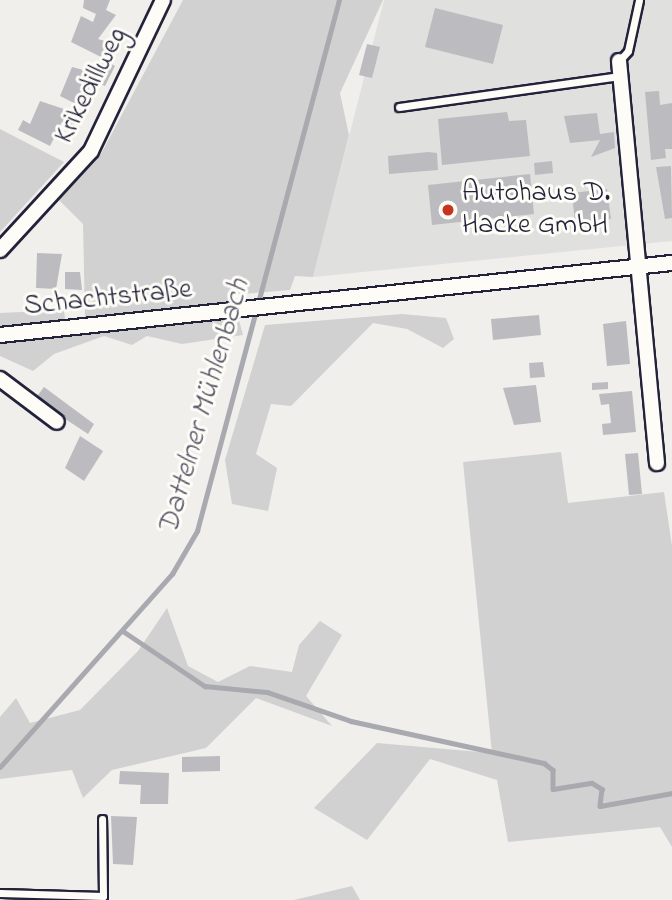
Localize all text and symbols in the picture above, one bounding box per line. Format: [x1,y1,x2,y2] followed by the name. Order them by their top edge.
[48,22,136,150] street label: Krikedillweg
[462,177,610,243] place label: Autohaus D. Hacke GmbH
[440,202,456,218] marker: Autohaus D. Hacke GmbH
[22,273,194,325] street label: Schachtstraße
[151,275,259,539] water label: Dattelner Mühlenbach

